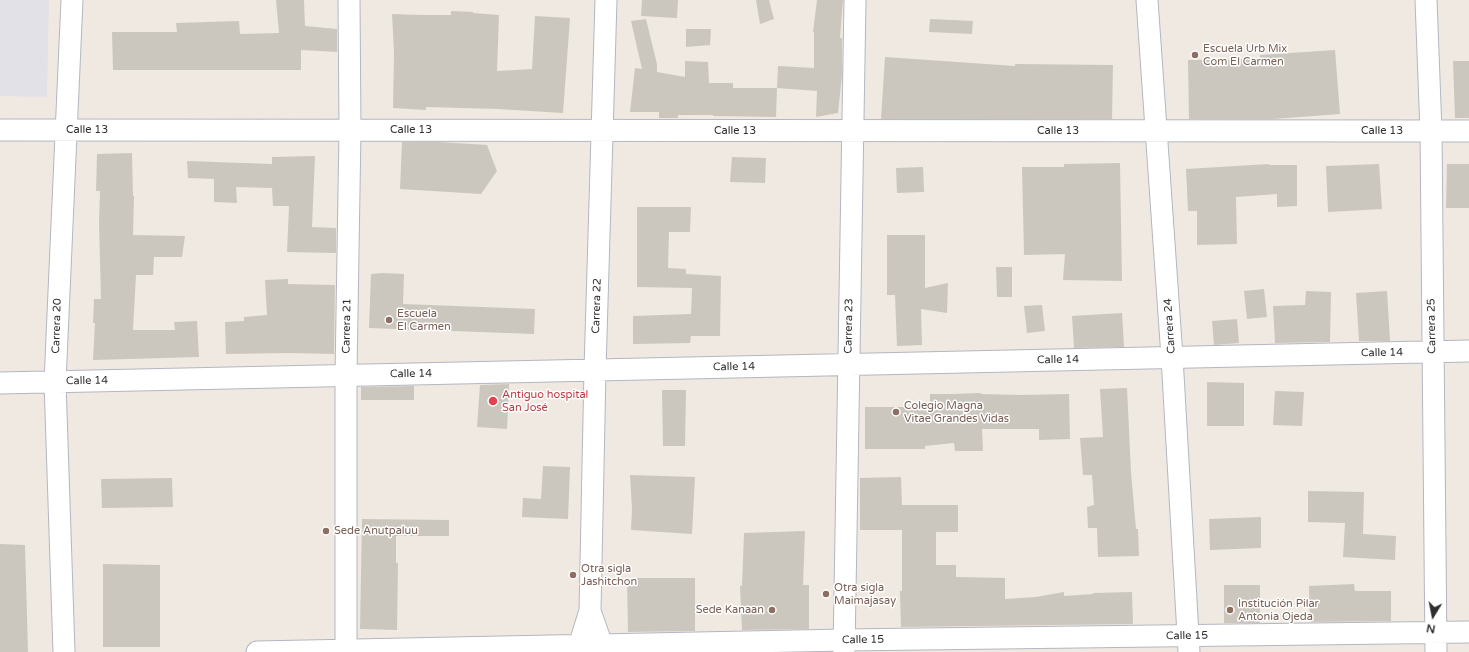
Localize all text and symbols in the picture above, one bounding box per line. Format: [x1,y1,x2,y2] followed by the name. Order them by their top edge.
[1203,42,1287,68] place label: Escuela Urb Mix Com El Carmen
[1190,50,1200,60] marker: Escuela Urb Mix Com El Carmen
[66,123,108,137] street label: Calle 13
[390,123,432,137] street label: Calle 13
[714,124,756,138] street label: Calle 13
[1037,124,1079,138] street label: Calle 13
[1361,124,1403,138] street label: Calle 13
[589,278,605,334] street label: Carrera 22
[49,298,65,354] street label: Carrera 20
[340,298,354,354] street label: Carrera 21
[842,298,856,354] street label: Carrera 23
[1161,298,1179,354] street label: Carrera 24
[1425,298,1439,354] street label: Carrera 25
[397,307,451,333] place label: Escuela El Carmen
[384,315,394,325] marker: Escuela El Carmen
[1361,346,1403,360] street label: Calle 14
[1037,353,1079,367] street label: Calle 14
[713,360,755,374] street label: Calle 14
[390,367,432,381] street label: Calle 14
[66,374,108,388] street label: Calle 14
[502,388,588,414] place label: Antiguo hospital San José
[487,395,499,407] marker: Antiguo hospital San José
[904,399,1009,425] place label: Colegio Magna Vitae Grandes Vidas
[891,407,901,417] marker: Colegio Magna Vitae Grandes Vidas
[334,524,418,538] place label: Sede Anutpaluu
[321,526,331,536] marker: Sede Anutpaluu
[581,562,637,588] place label: Otra sigla Jashitchon
[568,570,578,580] marker: Otra sigla Jashitchon
[834,581,896,607] place label: Otra sigla Maimajasay
[821,589,831,599] marker: Otra sigla Maimajasay
[1413,596,1453,636] north arrow
[1238,597,1319,623] place label: Institución Pilar Antonia Ojeda
[696,603,764,617] place label: Sede Kanaan
[767,605,777,615] marker: Sede Kanaan
[1225,605,1235,615] marker: Institución Pilar Antonia Ojeda
[1425,621,1436,635] text: N
[1166,629,1208,643] street label: Calle 15
[842,633,884,647] street label: Calle 15

